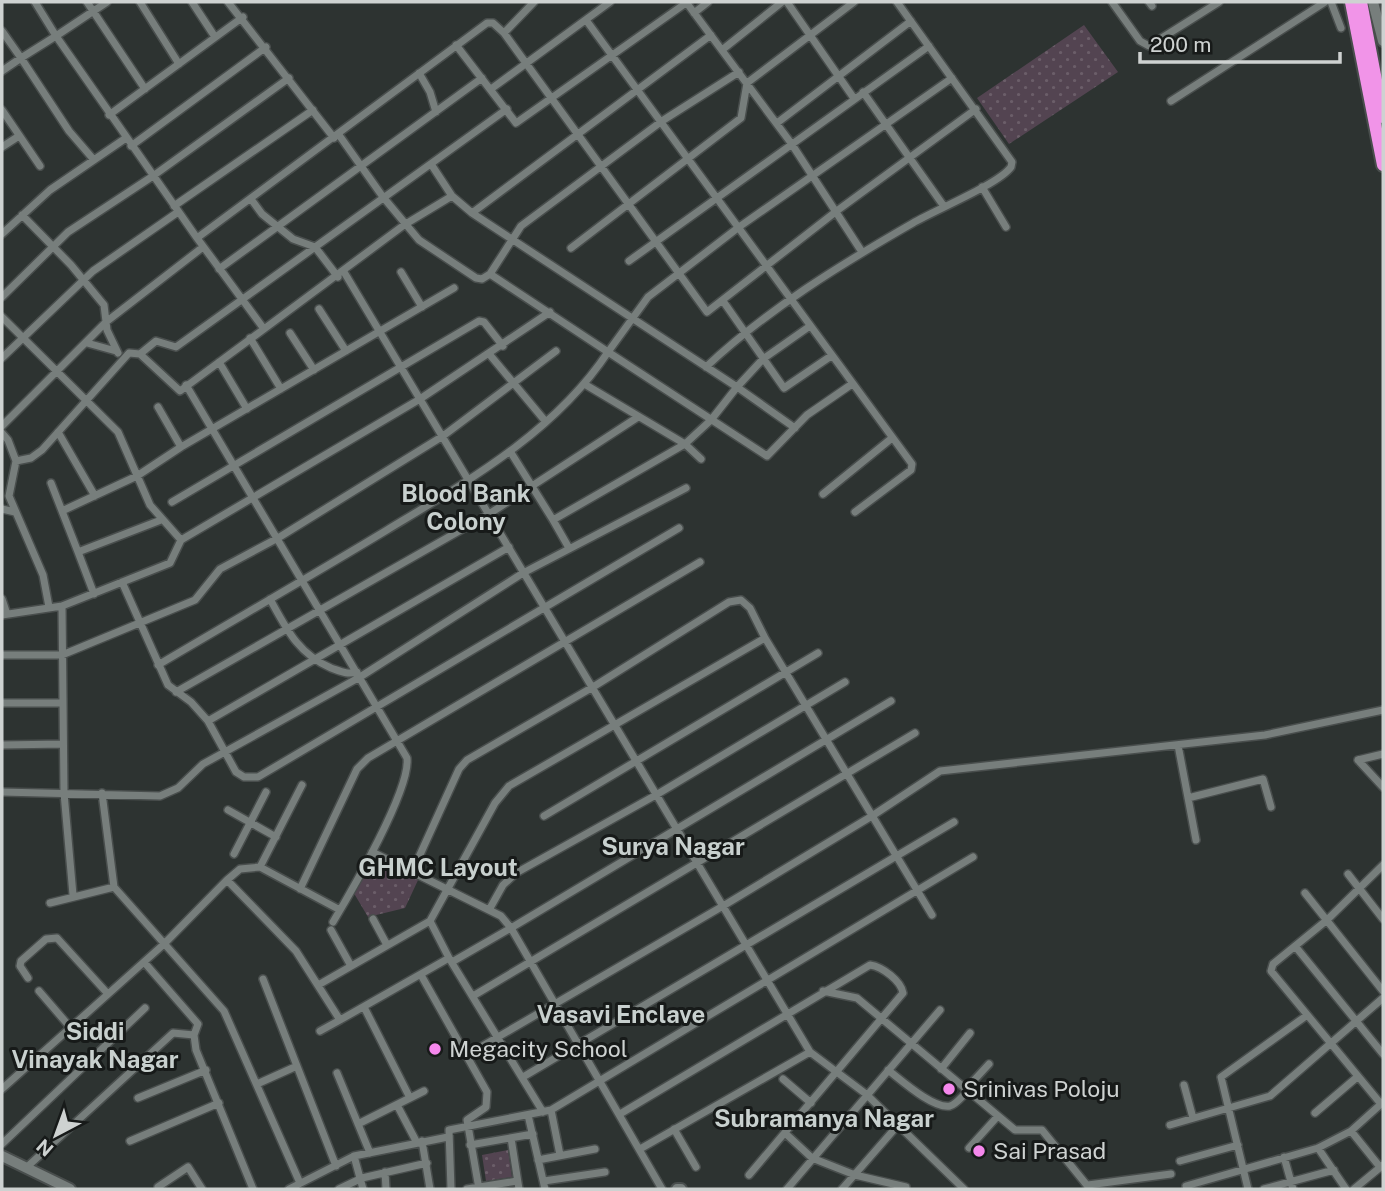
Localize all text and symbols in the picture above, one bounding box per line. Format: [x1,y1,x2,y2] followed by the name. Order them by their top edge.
[1140,21,1340,65] scale bar
[1150,32,1211,57] text: 200 m
[401,479,531,535] district label: Blood Bank Colony
[601,832,745,860] district label: Surya Nagar
[358,853,518,881] district label: GHMC Layout
[537,1000,705,1028] district label: Vasavi Enclave
[11,1017,179,1073] district label: Siddi Vinayak Nagar
[449,1035,628,1062] place label: Megacity School
[427,1041,443,1057] marker: Megacity School
[963,1075,1120,1102] place label: Srinivas Poloju
[941,1081,957,1097] marker: Srinivas Poloju
[21,1100,91,1170] north arrow
[714,1104,934,1132] district label: Subramanya Nagar
[32,1135,58,1161] text: N
[993,1137,1106,1164] place label: Sai Prasad
[971,1143,987,1159] marker: Sai Prasad

